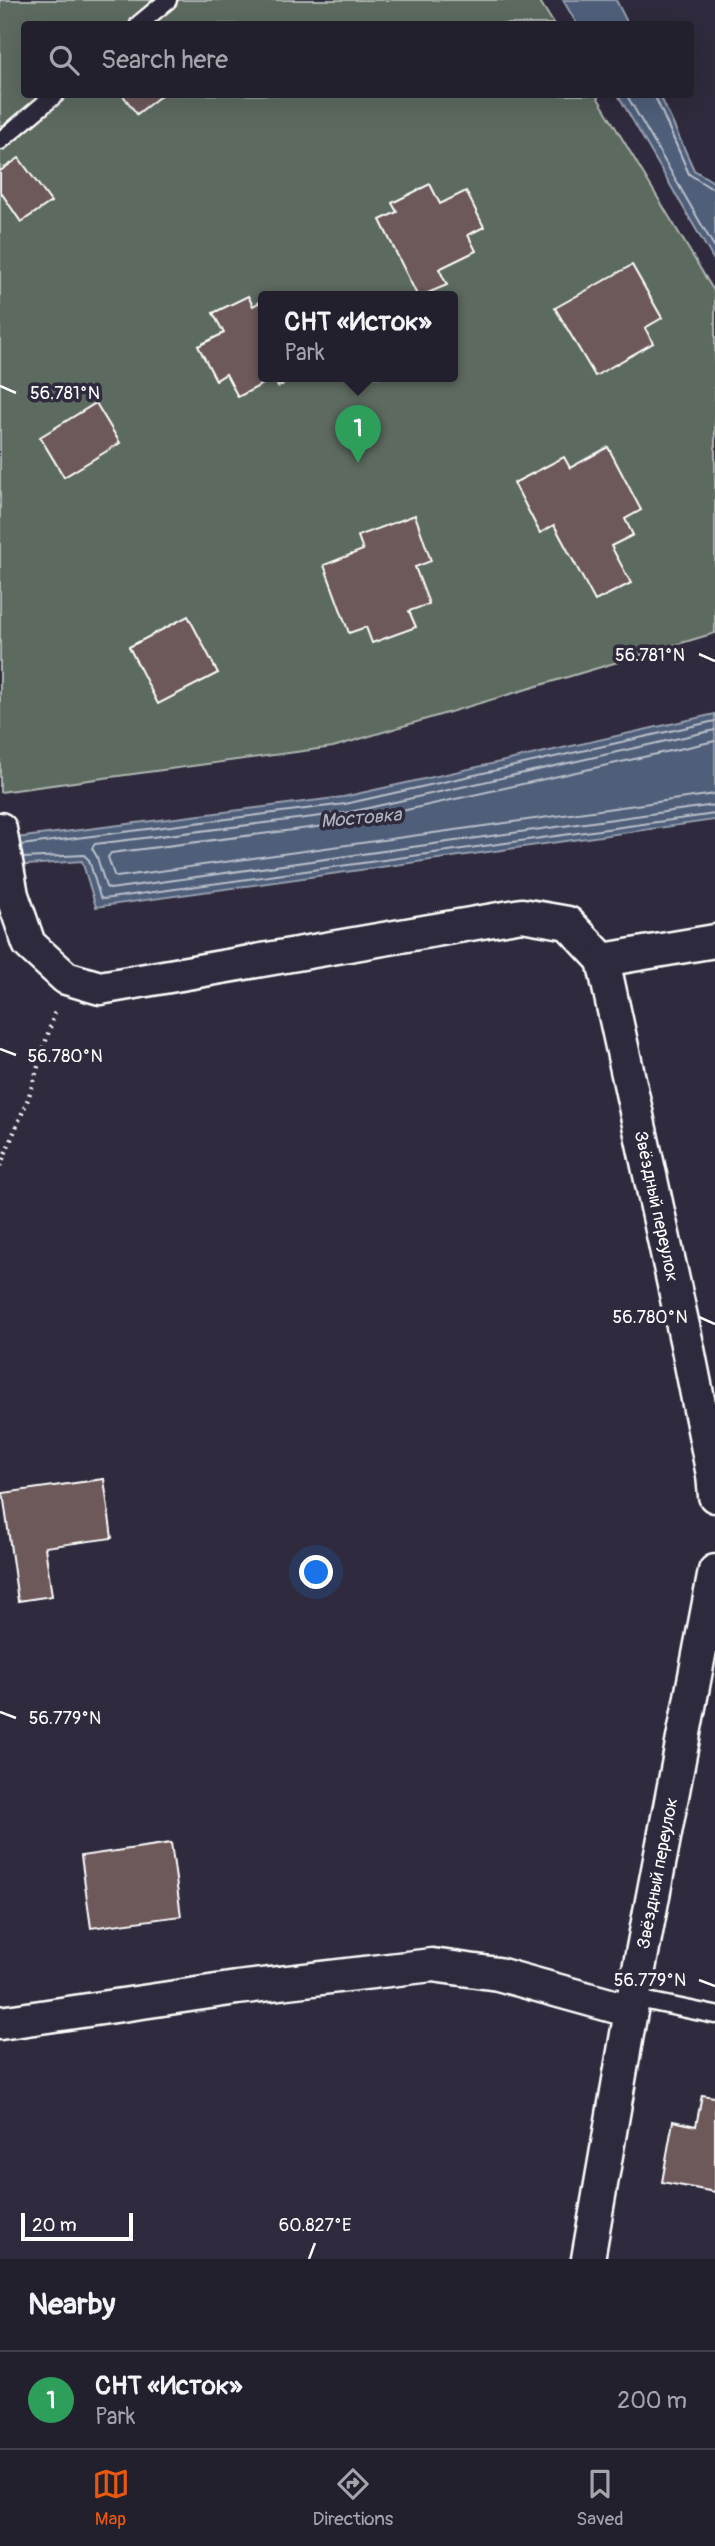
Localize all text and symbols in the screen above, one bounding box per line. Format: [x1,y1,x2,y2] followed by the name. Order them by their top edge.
[21,21,694,98] search box
[45,41,83,79] icon: search
[101,44,228,76] text: Search here
[258,291,458,382] popup
[284,306,432,338] text: СНТ «Исток»
[284,338,325,367] text: Park
[30,382,100,405] text: 56.781°N
[335,405,381,463] pin: 1
[615,644,685,667] text: 56.781°N
[320,802,403,833] water label: Мостовка
[27,1045,103,1068] text: 56.780°N
[629,1129,684,1284] street label: Звёздный переулок
[612,1306,688,1329] text: 56.780°N
[299,1555,333,1589] your location
[29,1707,101,1730] text: 56.779°N
[632,1796,683,1951] street label: Звёздный переулок
[614,1969,686,1992] text: 56.779°N
[21,2210,133,2242] scale bar
[32,2213,77,2237] text: 20 m
[279,2214,351,2237] text: 60.827°E
[28,2286,115,2323] text: Nearby
[95,2370,242,2402] text: СНТ «Исток»
[47,2386,56,2415] text: 1
[617,2386,687,2415] text: 200 m
[95,2402,135,2431] text: Park
[92,2465,130,2531] tab: Map
[313,2465,393,2531] tab: Directions
[576,2465,623,2531] tab: Saved

